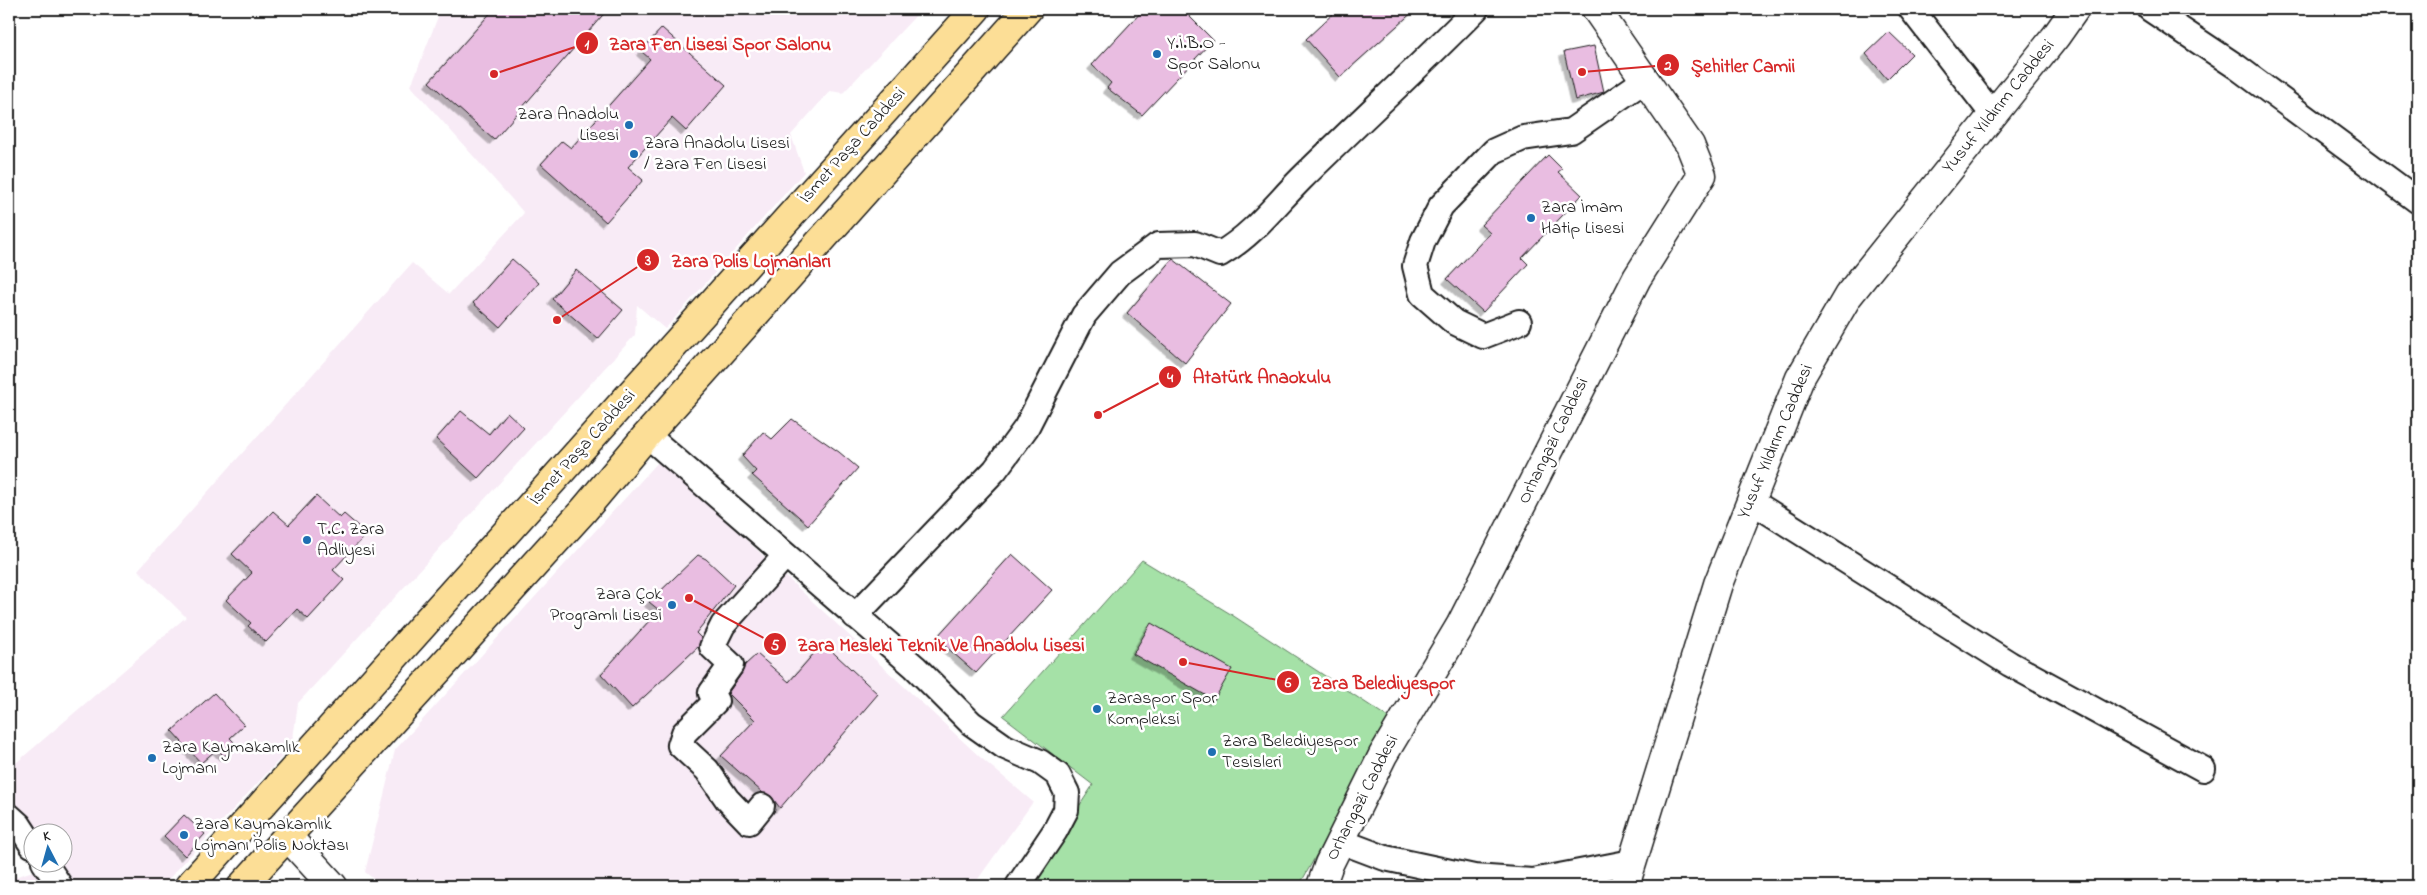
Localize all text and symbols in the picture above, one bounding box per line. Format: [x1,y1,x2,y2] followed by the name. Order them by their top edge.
[574,26,842,60] callout: Zara Fen Lisesi Spor Salonu
[1167,31,1261,78] place label: Y.İ.B.O - Spor Salonu
[609,32,831,59] text: Zara Fen Lisesi Spor Salonu
[585,34,590,56] text: 1
[1937,34,2061,180] street label: Yusuf Yıldırım Caddesi
[1151,48,1163,60] marker: Y.İ.B.O - Spor Salonu
[1656,48,1805,82] callout: Şehitler Camii
[1691,54,1795,81] text: Şehitler Camii
[1663,55,1672,77] text: 2
[794,82,912,210] street label: İsmet Paşa Caddesi
[517,102,619,149] place label: Zara Anadolu Lisesi
[623,119,635,131] marker: Zara Anadolu Lisesi
[644,131,790,178] place label: Zara Anadolu Lisesi / Zara Fen Lisesi
[628,148,640,160] marker: Zara Anadolu Lisesi / Zara Fen Lisesi
[1541,195,1624,242] place label: Zara İmam Hatip Lisesi
[1525,212,1537,224] marker: Zara İmam Hatip Lisesi
[636,243,840,277] callout: Zara Polis Lojmanları
[671,249,831,276] text: Zara Polis Lojmanları
[644,250,651,272] text: 3
[1158,360,1341,394] callout: Atatürk Anaokulu
[1732,360,1820,524] street label: Yusuf Yıldırım Caddesi
[1193,365,1331,392] text: Atatürk Anaokulu
[1166,367,1174,389] text: 4
[1512,373,1597,509] street label: Orhangazi Caddesi
[524,384,642,512] street label: İsmet Paşa Caddesi
[317,517,384,564] place label: T.C. Zara Adliyesi
[301,534,313,546] marker: T.C. Zara Adliyesi
[550,582,662,630] place label: Zara Çok Programlı Lisesi
[666,599,678,611] marker: Zara Çok Programlı Lisesi
[762,627,1095,661] callout: Zara Mesleki Teknik Ve Anadolu Lisesi
[797,633,1085,660] text: Zara Mesleki Teknik Ve Anadolu Lisesi
[771,635,780,657] text: 5
[1276,665,1465,699] callout: Zara Belediyespor
[1311,671,1456,700] text: Zara Belediyespor
[1284,672,1292,694] text: 6
[1107,686,1217,733] place label: Zaraspor Spor Kompleksi
[1091,703,1103,715] marker: Zaraspor Spor Kompleksi
[1222,729,1359,776] place label: Zara Belediyespor Tesisleri
[1320,731,1407,866] street label: Orhangazi Caddesi
[162,735,300,782] place label: Zara Kaymakamlık Lojmanı
[1206,746,1218,758] marker: Zara Belediyespor Tesisleri
[146,752,158,764] marker: Zara Kaymakamlık Lojmanı
[194,812,349,859] place label: Zara Kaymakamlık Lojmanı Polis Noktası
[22,822,72,872] north arrow
[42,826,52,847] text: K
[178,829,190,841] marker: Zara Kaymakamlık Lojmanı Polis Noktası

